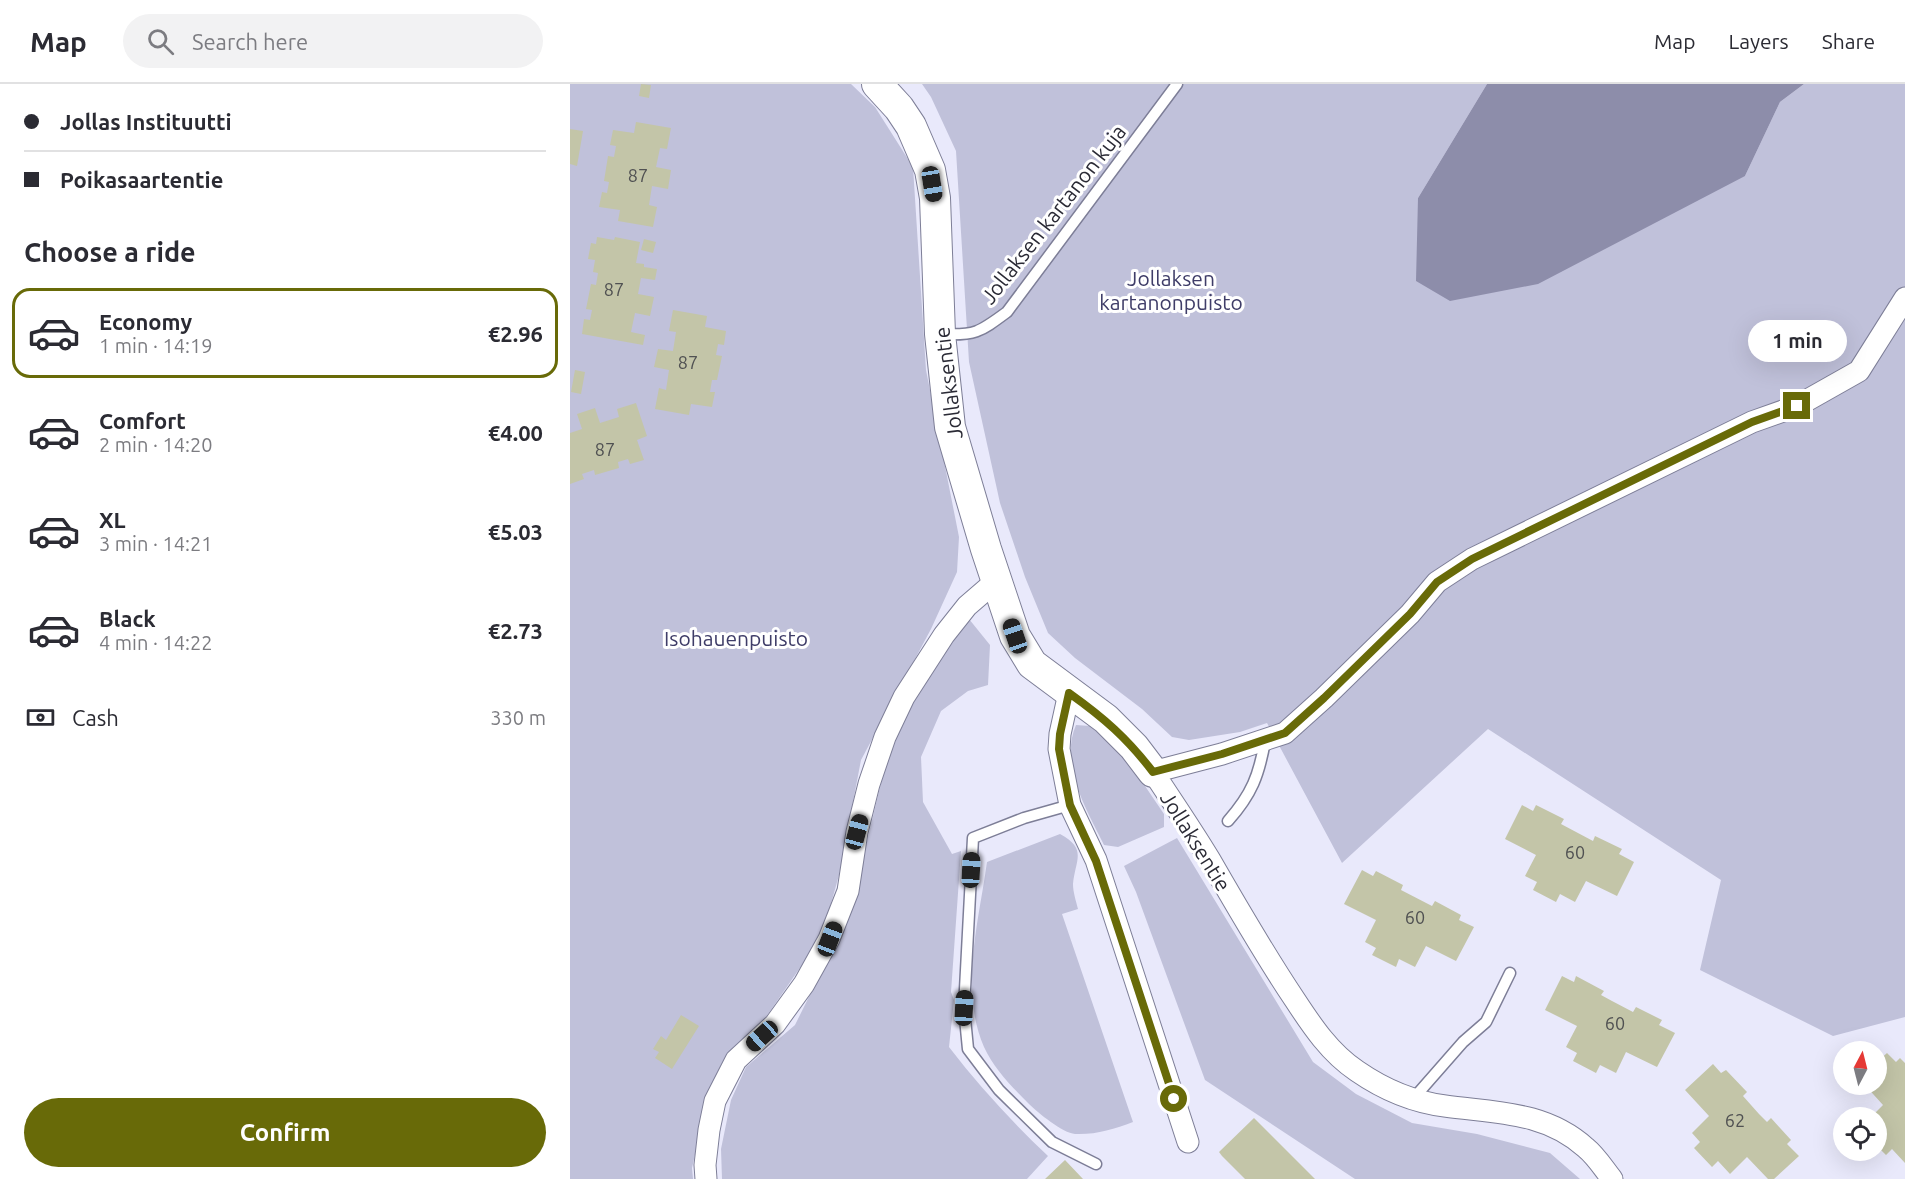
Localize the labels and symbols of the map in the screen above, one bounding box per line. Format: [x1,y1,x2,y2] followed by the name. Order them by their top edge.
[976,120,1130,308] street label: Jollaksen kartanon kuja
[628,165,648,185] house number: 87
[920,165,944,203] car
[1099,266,1243,314] park label: Jollaksen kartanonpuisto
[604,279,624,299] house number: 87
[1748,319,1846,361] callout: 1 min
[929,326,967,440] street label: Jollaksentie
[678,352,698,372] house number: 87
[1783,392,1810,419] route end
[595,439,615,459] house number: 87
[1001,616,1029,656] car
[664,626,808,650] park label: Isohauenpuisto
[1156,787,1236,895] street label: Jollaksentie
[844,812,870,852] car
[1565,842,1585,862] house number: 60
[961,852,981,888] car
[1405,907,1425,927] house number: 60
[815,919,845,959] car
[954,990,974,1026] car
[1605,1013,1625,1033] house number: 60
[743,1017,781,1055] car
[1833,1041,1887,1095] north arrow
[1160,1085,1187,1112] route start
[1725,1110,1745,1130] house number: 62

